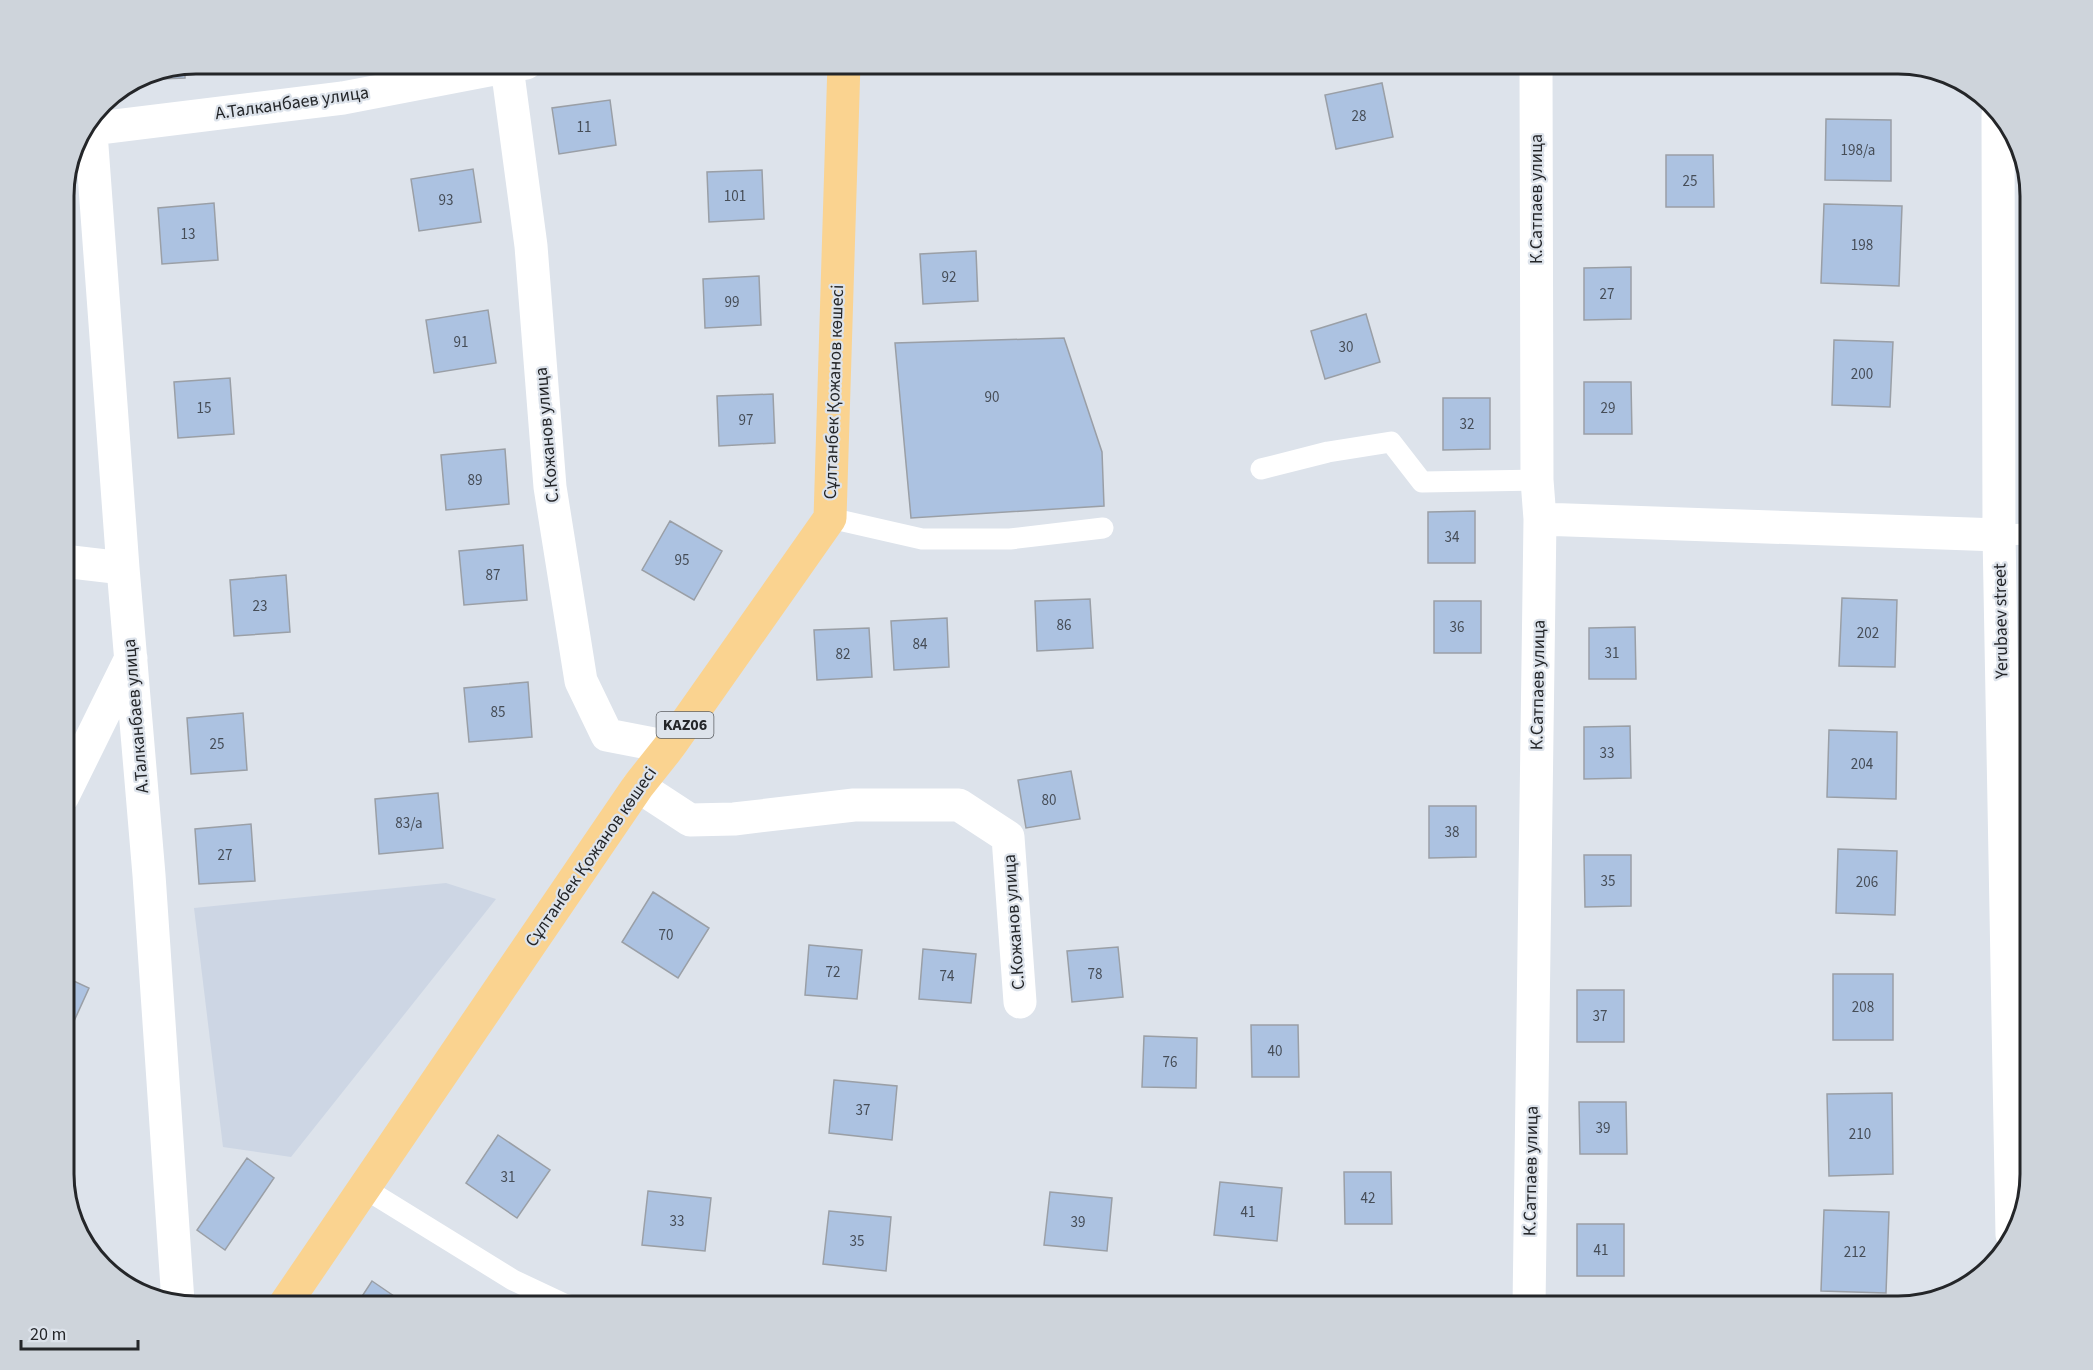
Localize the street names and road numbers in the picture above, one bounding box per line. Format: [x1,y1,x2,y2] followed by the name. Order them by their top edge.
[214,80,370,126] street label: А.Талканбаев улица
[1524,134,1549,264] street label: К.Сатпаев улица
[818,284,850,500] street label: Сұлтанбек Қожанов көшесі
[529,366,565,504] street label: С.Кожанов улица
[1987,563,2015,680] street label: Yerubaev street
[1524,620,1552,750] street label: К.Сатпаев улица
[117,638,155,794] street label: А.Талканбаев улица
[656,712,714,738] road number: KАZ06
[519,762,663,952] street label: Сұлтанбек Қожанов көшесі
[997,853,1031,991] street label: С.Кожанов улица
[1517,1106,1545,1236] street label: К.Сатпаев улица

